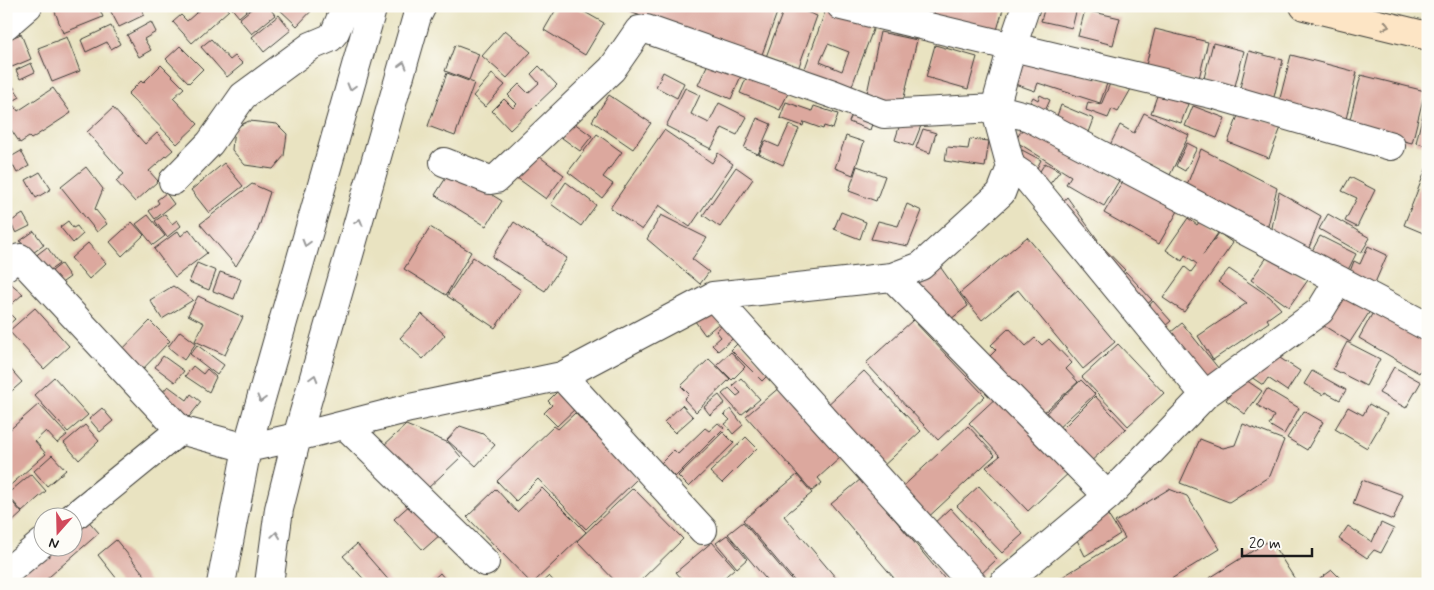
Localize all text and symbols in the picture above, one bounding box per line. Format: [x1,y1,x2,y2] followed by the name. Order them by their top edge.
[1381,20,1390,31] one-way arrow
[398,62,408,70] one-way arrow
[346,82,356,91] one-way arrow
[353,218,363,226] one-way arrow
[301,239,311,247] one-way arrow
[309,374,319,382] one-way arrow
[256,395,267,404] one-way arrow
[32,508,82,558] north arrow
[1242,525,1312,557] scale bar
[270,531,280,540] one-way arrow
[46,533,61,553] text: N
[1249,534,1281,554] text: 20 m

